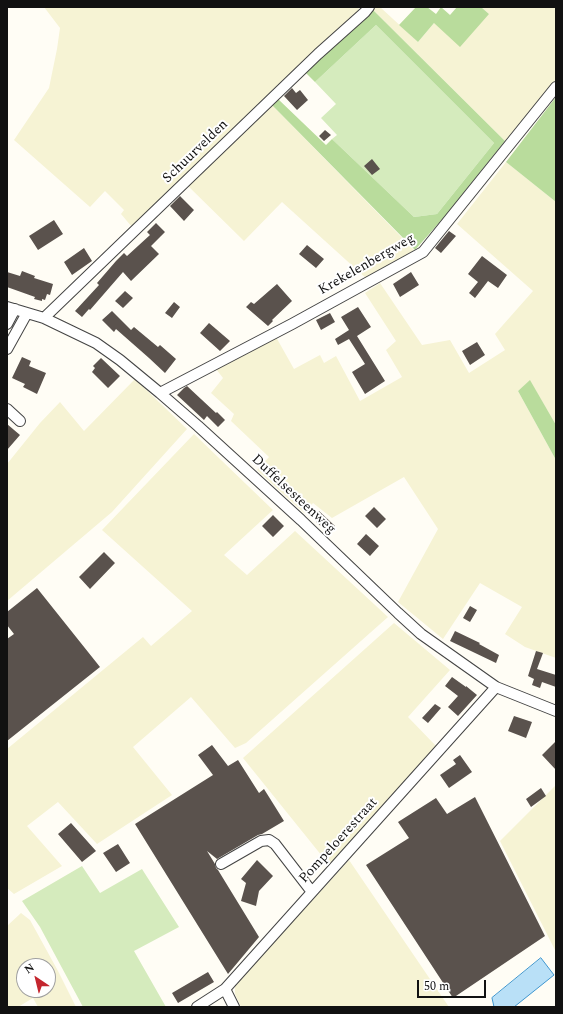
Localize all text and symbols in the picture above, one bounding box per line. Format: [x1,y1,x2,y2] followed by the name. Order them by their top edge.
[160,117,232,187] street label: Schuurvelden
[316,231,418,299] street label: Krekelenbergweg
[247,452,339,538] street label: Duffelsesteenweg
[296,795,382,887] street label: Pompeloerestraat
[16,958,56,998] north arrow
[21,959,38,978] text: N
[419,972,488,998] scale bar
[424,977,449,996] text: 50 m

